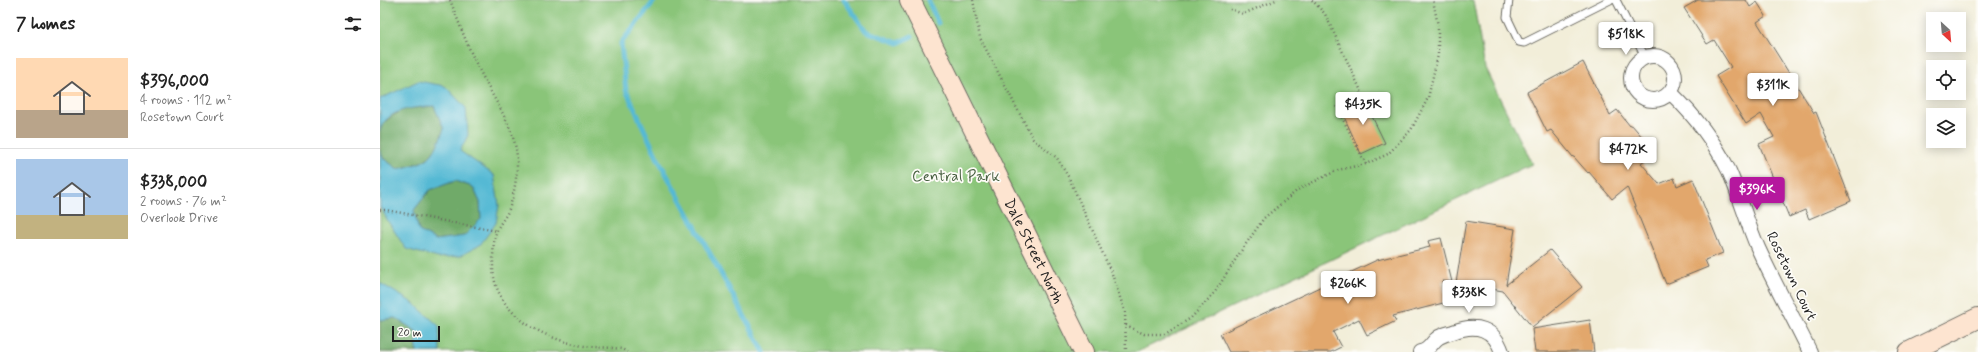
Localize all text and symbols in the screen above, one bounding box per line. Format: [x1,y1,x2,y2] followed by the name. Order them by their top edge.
[1926,12,1966,52] north arrow
[1926,12,1966,148] map controls
[16,13,75,35] text: 7 homes
[342,13,364,35] icon: filters
[1598,22,1654,56] pin: $518K
[1607,26,1645,43] text: $518K
[1926,60,1966,100] button: locate
[140,70,209,92] text: $396,000
[1745,73,1801,107] pin: $311K
[48,74,96,122] icon: home
[1756,77,1790,94] text: $311K
[140,92,232,109] text: 4 rooms · 112 m²
[1335,92,1391,126] pin: $435K
[1344,96,1382,113] text: $435K
[1926,108,1966,148] button: layers
[140,109,224,126] text: Rosetown Court
[1600,137,1656,171] pin: $472K
[1609,141,1647,158] text: $472K
[912,167,1001,187] park label: Central Park
[140,171,207,193] text: $338,000
[48,175,96,223] icon: home
[1729,177,1785,211] pin: $396K
[1739,181,1775,198] text: $396K
[140,193,227,210] text: 2 rooms · 76 m²
[999,195,1068,307] street label: Dale Street North
[140,210,218,227] text: Overlook Drive
[1761,229,1821,325] street label: Rosetown Court
[1320,271,1376,305] pin: $266K
[1330,275,1366,292] text: $266K
[1441,280,1497,314] pin: $338K
[1451,284,1487,301] text: $338K
[392,324,440,343] scale bar
[398,326,421,340] text: 20 m

